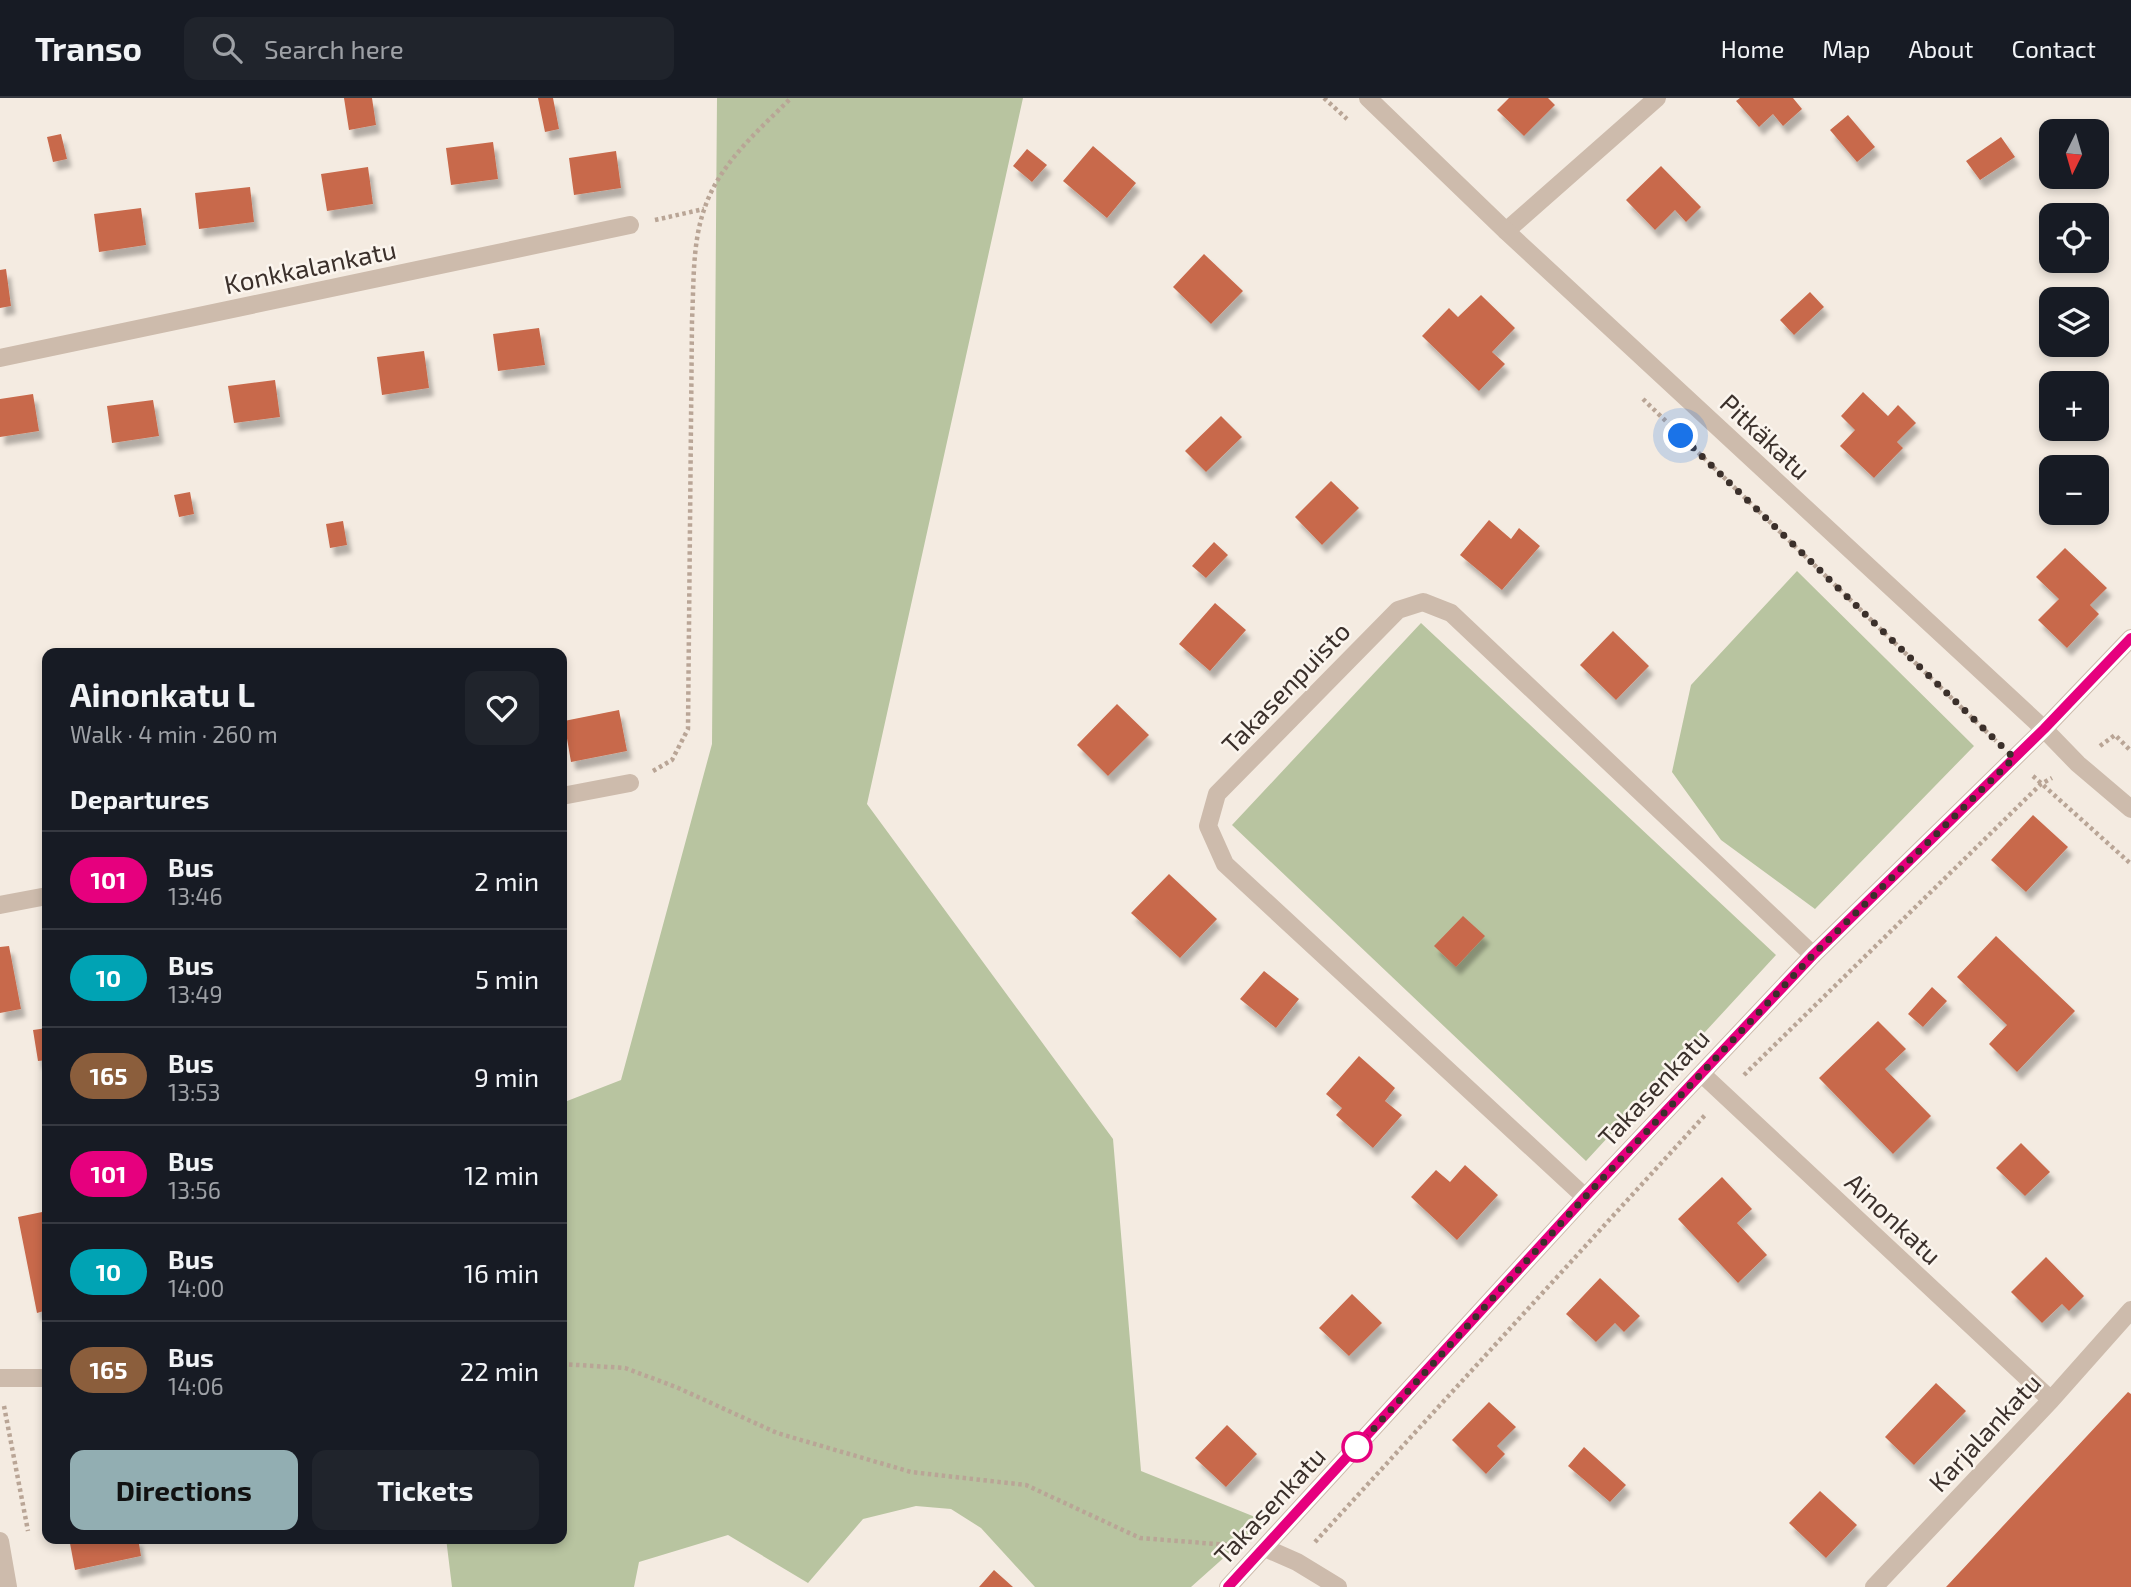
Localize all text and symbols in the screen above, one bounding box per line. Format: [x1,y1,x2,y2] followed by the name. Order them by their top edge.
[184,17,674,80] search box
[35,28,142,68] text: Transo
[208,29,246,67] icon: search
[264,33,404,64] text: Search here
[1721,34,1784,63] text: Home
[1822,34,1870,63] text: Map
[1908,34,1974,63] text: About
[2012,34,2096,63] text: Contact
[2039,119,2109,189] north arrow
[2039,119,2109,525] map controls
[2039,203,2109,273] button: locate
[221,233,399,299] street label: Konkkalankatu
[2039,287,2109,357] button: layers
[2039,371,2109,441] button: +
[1715,387,1817,485] street label: Pitkäkatu
[1663,418,1698,453] your location
[2039,455,2109,525] button: −
[1214,615,1356,759] street label: Takasenpuisto
[465,671,539,745] button: heart
[70,674,255,714] text: Ainonkatu L
[70,720,278,748] text: Walk · 4 min · 260 m
[70,783,209,814] text: Departures
[168,851,214,882] text: Bus
[91,865,126,894] text: 101
[474,865,539,896] text: 2 min
[168,882,223,910] text: 13:46
[168,949,214,980] text: Bus
[96,963,121,992] text: 10
[475,963,539,994] text: 5 min
[168,980,223,1008] text: 13:49
[1591,1022,1715,1152] street label: Takasenkatu
[168,1047,214,1078] text: Bus
[90,1061,127,1090] text: 165
[474,1061,539,1092] text: 9 min
[168,1078,221,1106] text: 13:53
[168,1145,214,1176] text: Bus
[91,1159,126,1188] text: 101
[464,1159,539,1190] text: 12 min
[1840,1166,1948,1270] street label: Ainonkatu
[168,1176,221,1204] text: 13:56
[168,1243,214,1274] text: Bus
[96,1257,121,1286] text: 10
[464,1257,539,1288] text: 16 min
[168,1274,224,1302] text: 14:00
[168,1341,214,1372] text: Bus
[90,1355,127,1384] text: 165
[460,1355,539,1386] text: 22 min
[1921,1367,2047,1497] street label: Karjalankatu
[168,1372,224,1400] text: 14:06
[1342,1432,1372,1462] unlabelled marker
[1207,1440,1331,1570] street label: Takasenkatu
[70,1450,298,1530] button: Directions
[312,1450,539,1530] button: Tickets

